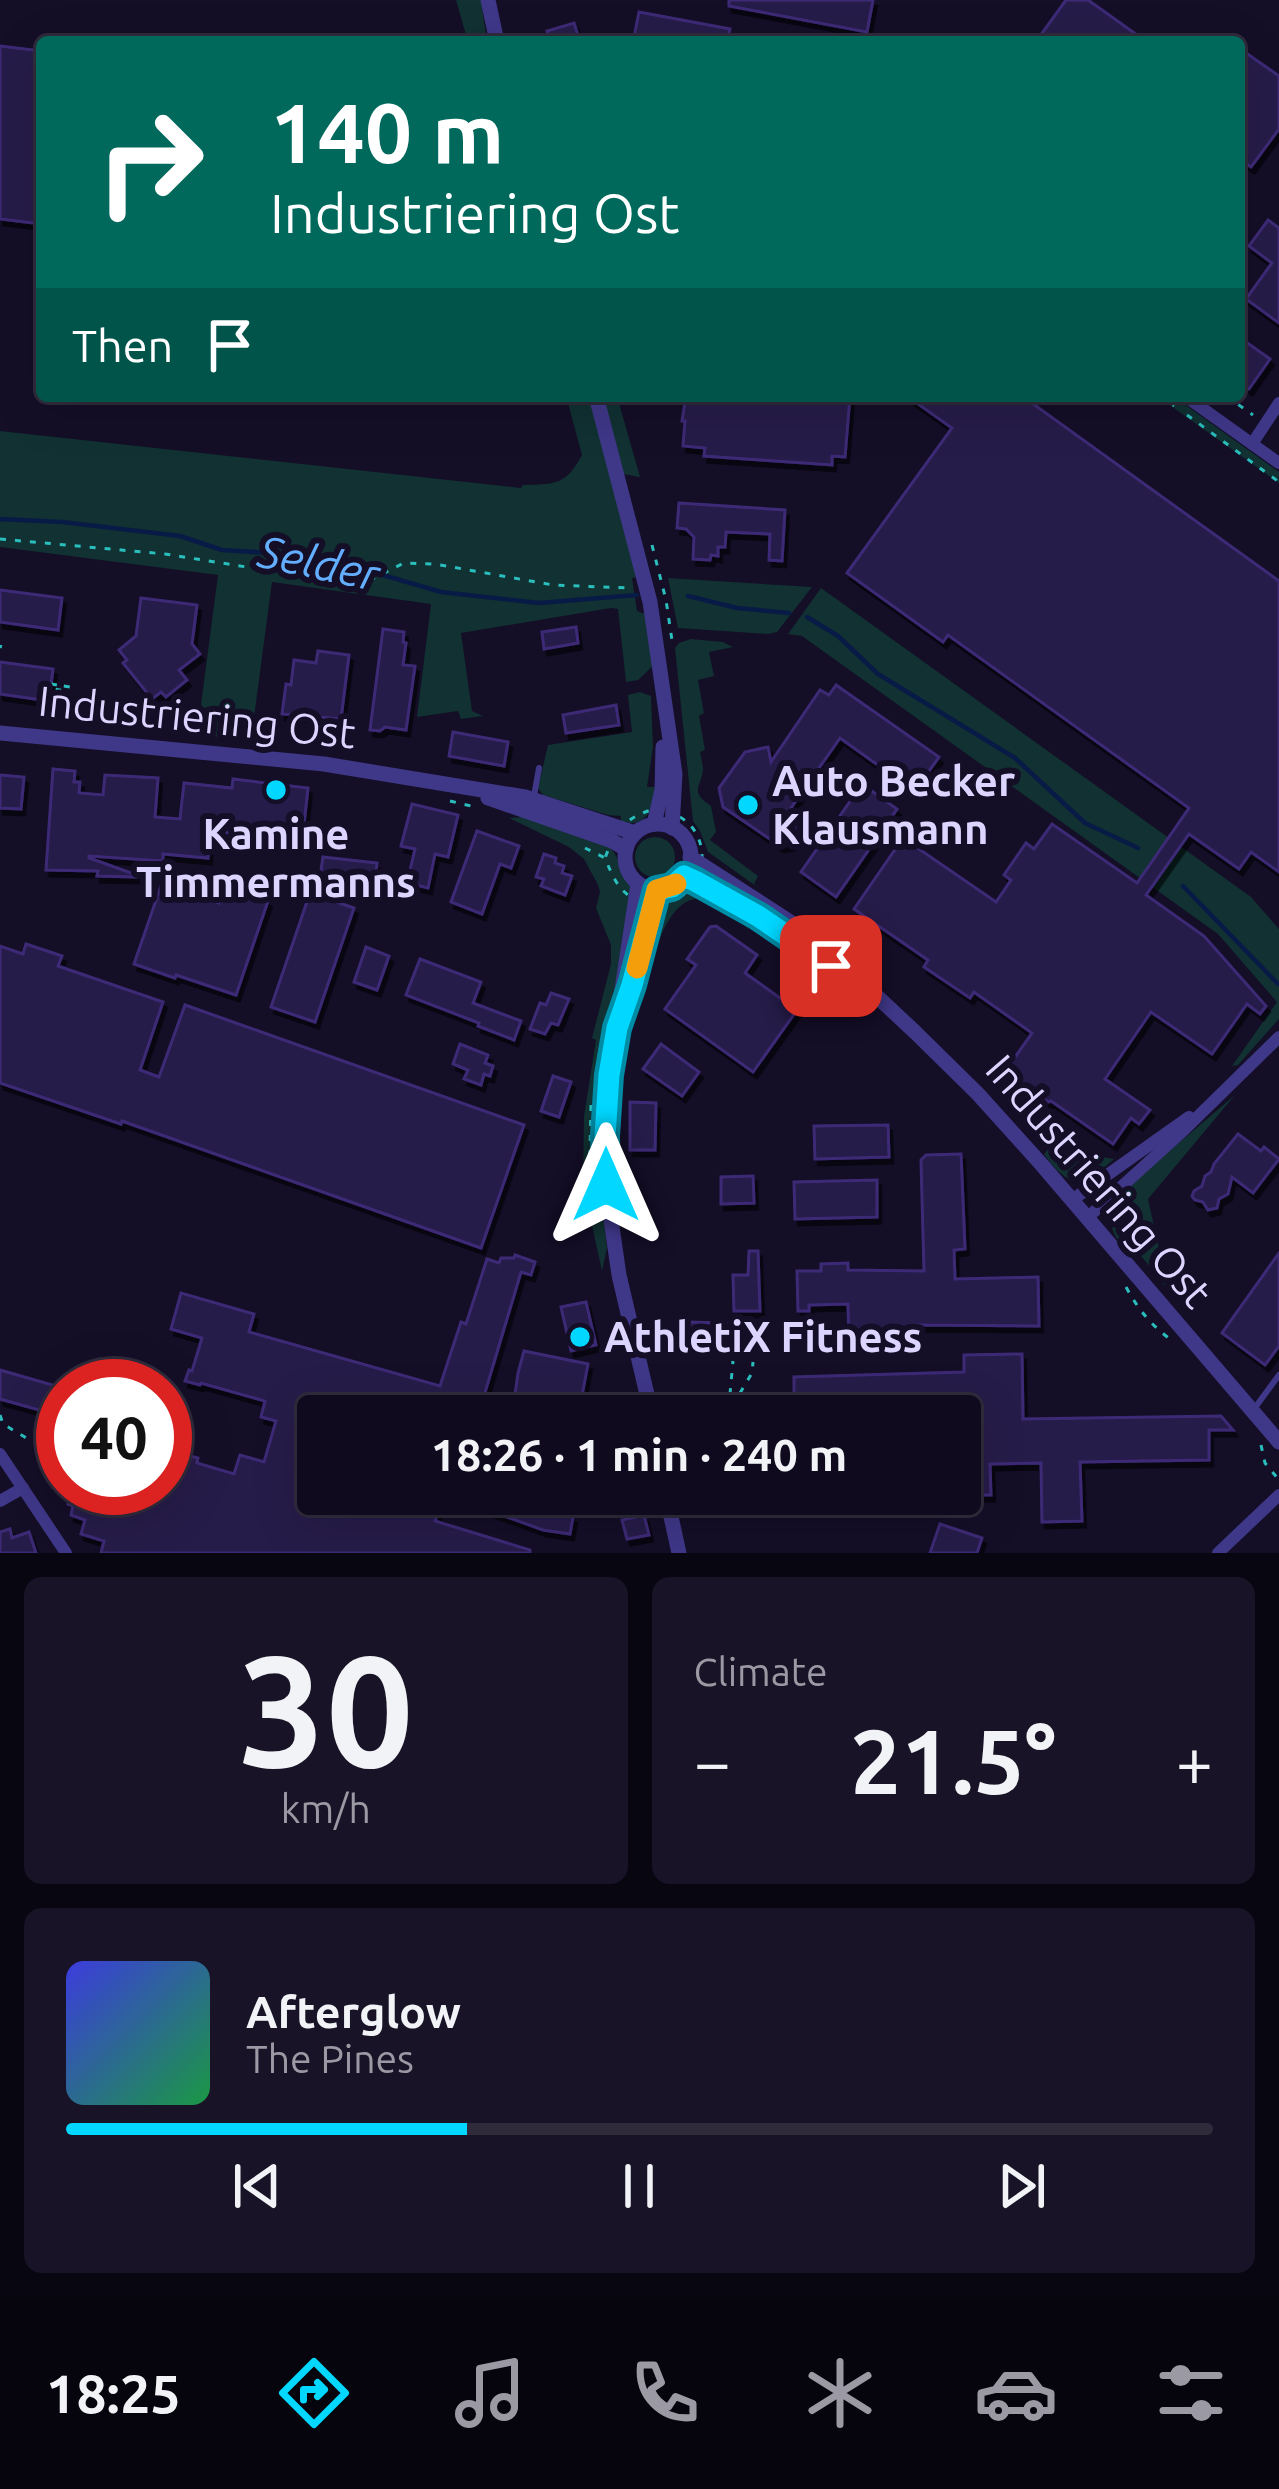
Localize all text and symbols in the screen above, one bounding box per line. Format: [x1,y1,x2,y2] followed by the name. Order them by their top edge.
[72,84,228,240] icon: right
[270,85,504,179] text: 140 m
[270,183,680,243] text: Industriering Ost
[197,312,263,378] icon: arrive
[72,320,173,371] text: Then
[253,525,386,601] water label: Selder
[36,676,358,757] street label: Industriering Ost
[772,757,1015,852] place label: Auto Becker Klausmann
[263,777,289,803] marker: Kamine Timmermanns
[735,792,761,818] marker: Auto Becker Klausmann
[136,810,416,905] place label: Kamine Timmermanns
[780,915,882,1017] pin
[798,933,864,999] icon: arrive
[977,1045,1222,1316] street label: Industriering Ost
[543,1122,669,1248] position arrow
[604,1313,922,1360] place label: AthletiX Fitness
[567,1324,593,1350] marker: AthletiX Fitness
[36,1359,192,1515] speed limit sign: 40
[431,1429,847,1480] text: 18:26 · 1 min · 240 m
[238,1622,414,1796] text: 30
[694,1650,828,1693] text: Climate
[850,1710,1056,1811] text: 21.5°
[694,1724,731,1798] text: −
[1176,1724,1213,1798] text: +
[281,1787,371,1830] text: km/h
[246,1986,461,2037] text: Afterglow
[246,2037,414,2080] text: The Pines
[224,2153,290,2219] icon: previous
[606,2153,672,2219] icon: pause
[989,2153,1055,2219] icon: next
[272,2351,356,2435] icon: directions
[448,2351,532,2435] icon: music
[623,2351,707,2435] icon: phone
[798,2351,882,2435] icon: climate
[974,2351,1058,2435] icon: car
[1149,2351,1233,2435] icon: filters
[46,2363,181,2423] text: 18:25

